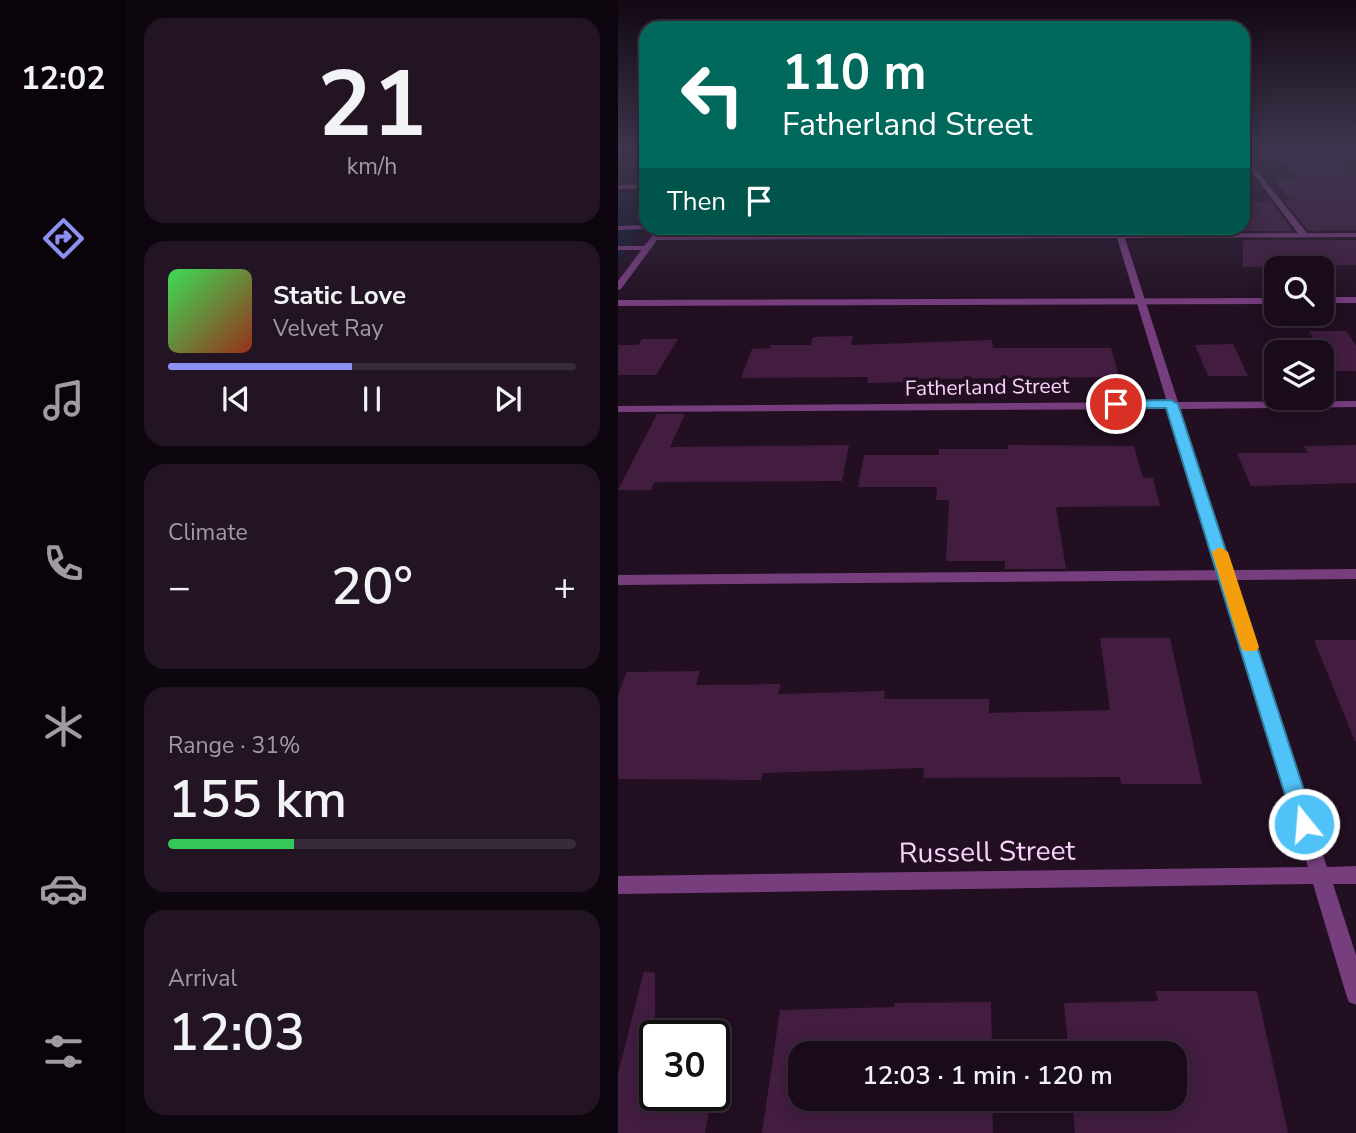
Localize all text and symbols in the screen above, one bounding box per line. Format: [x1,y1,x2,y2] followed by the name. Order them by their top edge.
[782,39,926,106] text: 110 m
[317,43,427,167] text: 21
[667,49,758,140] icon: left
[21,57,105,100] text: 12:02
[782,103,1033,146] text: Fatherland Street
[347,151,397,182] text: km/h
[740,182,778,220] icon: arrive
[667,184,726,219] text: Then
[39,214,88,263] icon: directions
[1264,256,1334,410] map controls
[1264,256,1334,326] button: search
[273,278,406,313] text: Static Love
[273,313,383,344] text: Velvet Ray
[1264,340,1334,410] button: layers
[905,372,1070,402] street label: Fatherland Street
[1086,374,1146,434] pin
[39,376,88,425] icon: music
[217,380,255,418] icon: previous
[353,380,391,418] icon: pause
[489,380,527,418] icon: next
[1097,385,1135,423] icon: arrive
[168,517,248,548] text: Climate
[39,539,88,588] icon: phone
[331,551,413,622] text: 20°
[168,562,191,613] text: −
[553,562,576,613] text: +
[39,702,88,751] icon: climate
[168,730,300,761] text: Range · 31%
[168,764,347,835] text: 155 km
[1267,787,1341,861] position arrow
[898,831,1076,873] street label: Russell Street
[39,864,88,913] icon: car
[168,963,237,994] text: Arrival
[168,997,305,1068] text: 12:03
[639,1020,730,1111] speed limit sign: 30
[39,1027,88,1076] icon: filters
[862,1058,1113,1093] text: 12:03 · 1 min · 120 m

